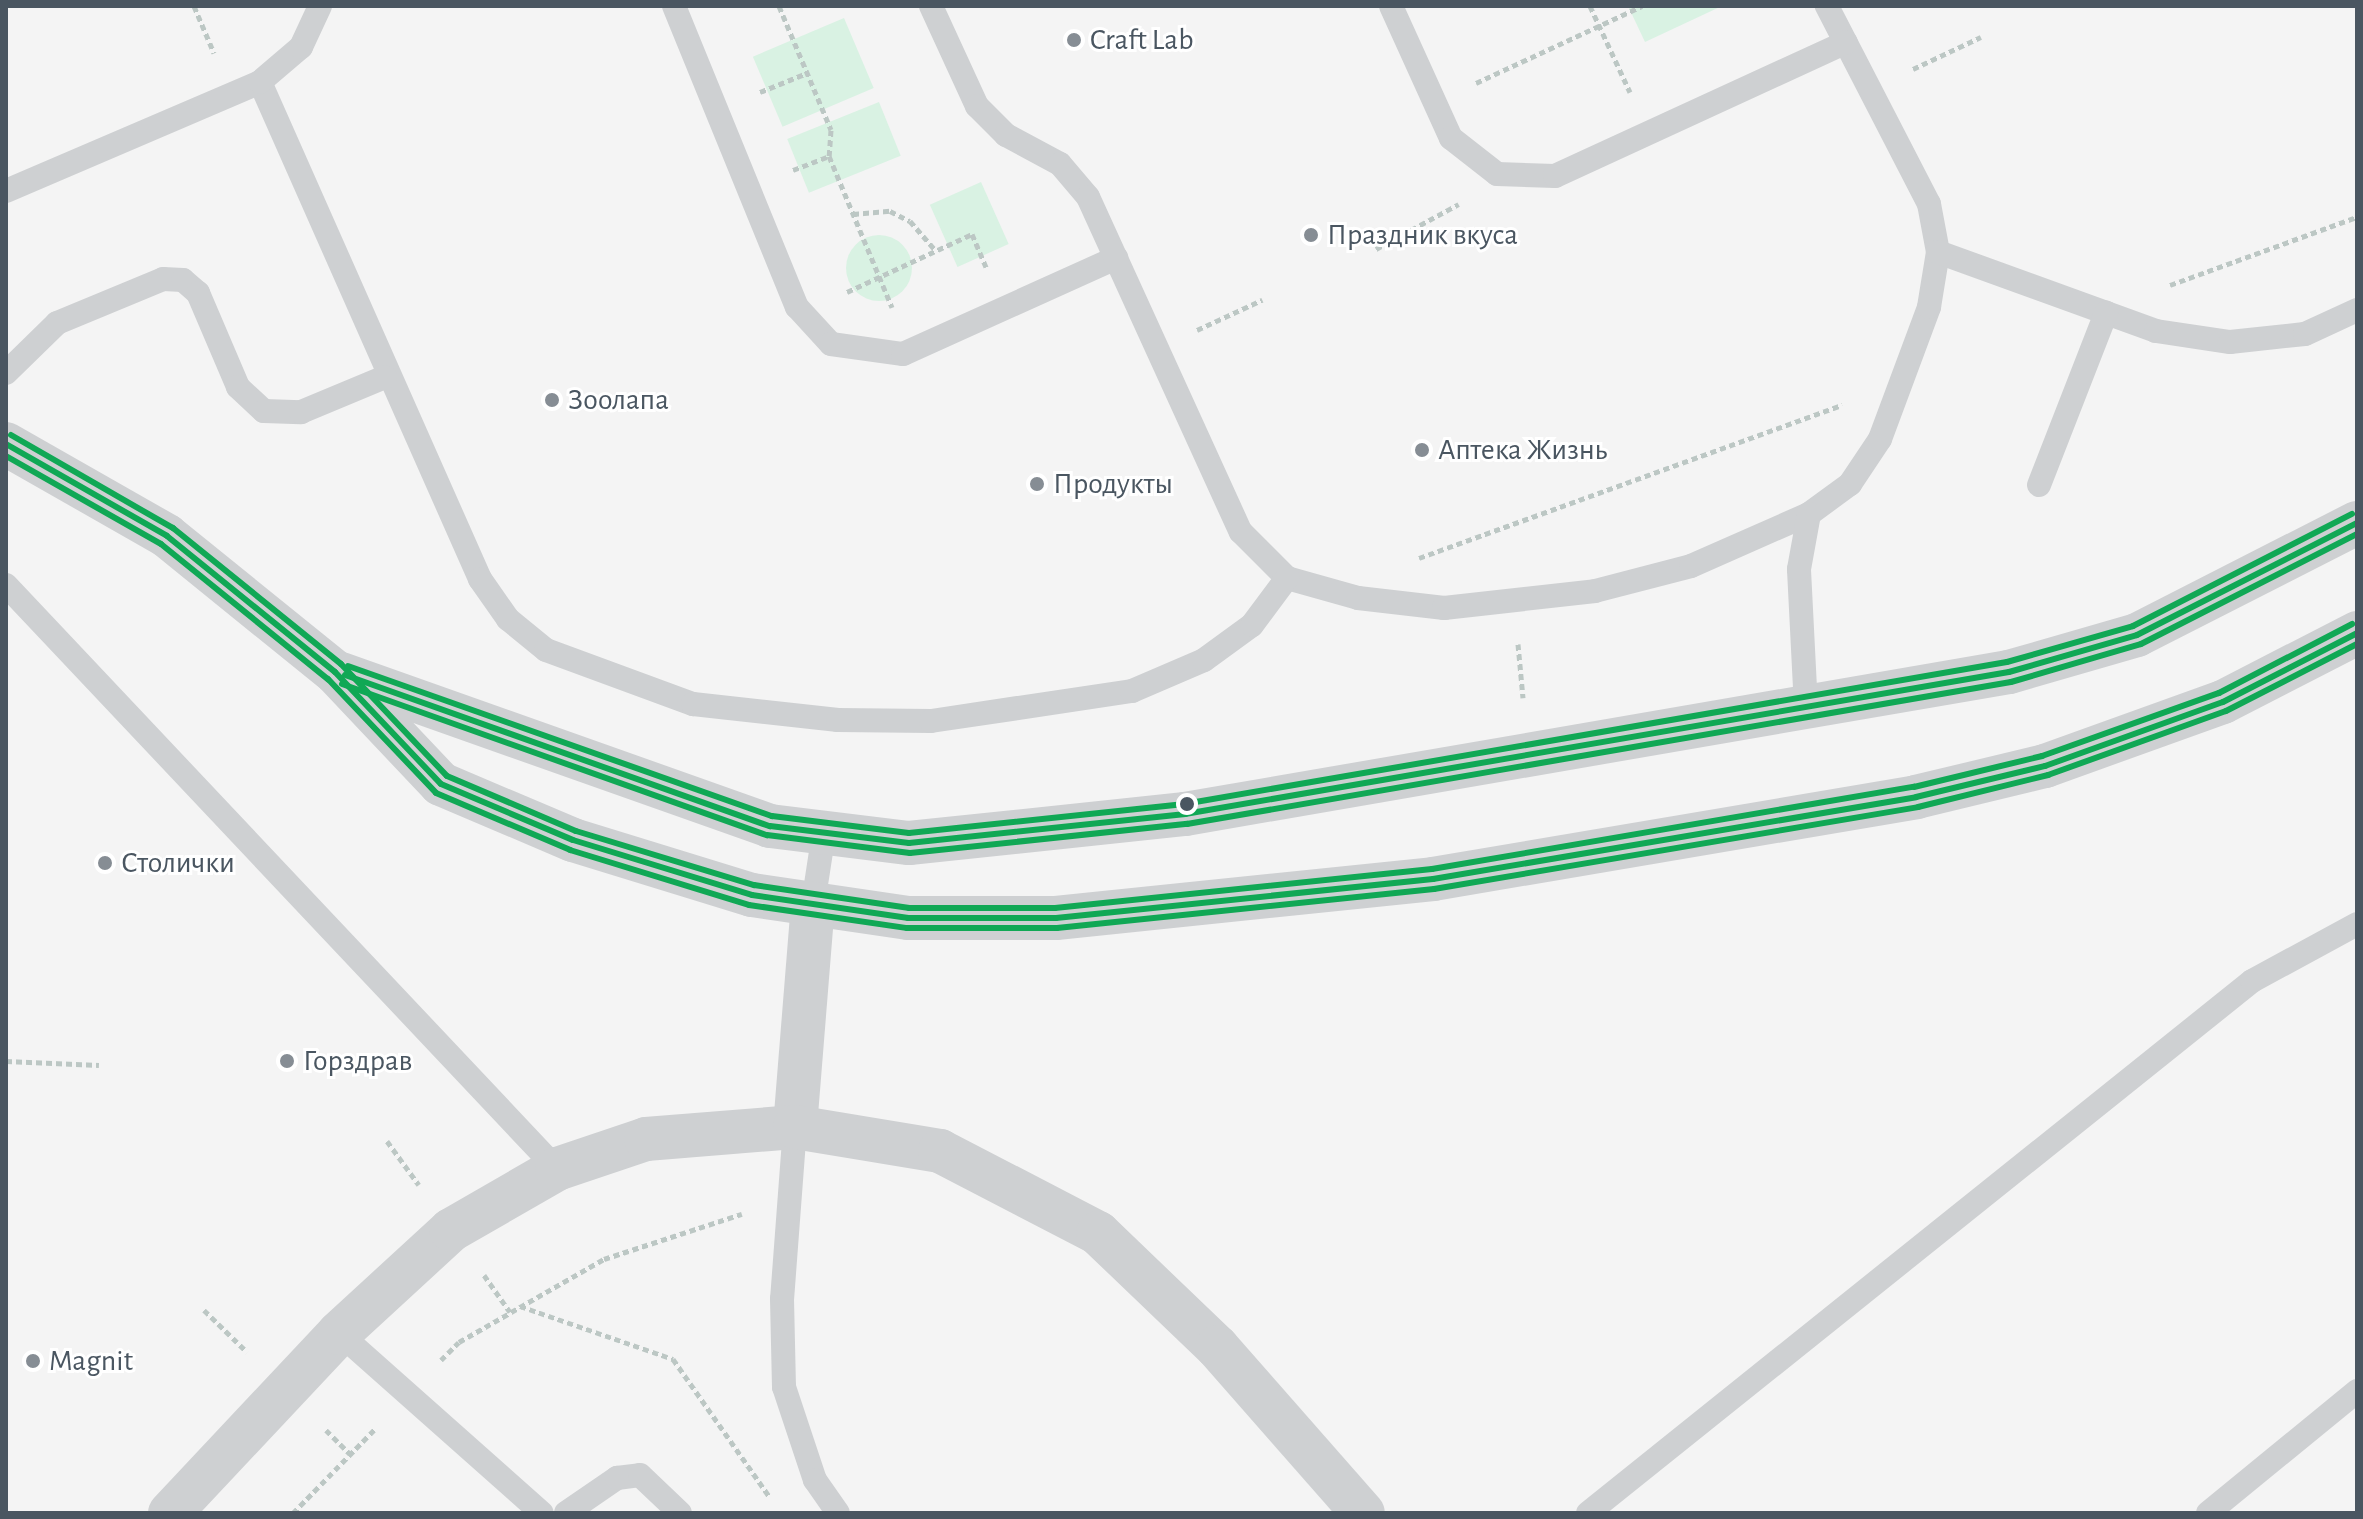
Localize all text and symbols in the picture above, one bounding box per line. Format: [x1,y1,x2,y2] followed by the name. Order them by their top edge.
[1090,22,1194,58] place label: Craft Lab
[1065,31,1083,49] marker: Craft Lab
[1327,217,1518,253] place label: Праздник вкуса
[1302,226,1320,244] marker: Праздник вкуса
[568,382,669,418] place label: Зоолапа
[543,391,561,409] marker: Зоолапа
[1438,432,1607,468] place label: Аптека Жизнь
[1413,441,1431,459] marker: Аптека Жизнь
[1053,466,1173,502] place label: Продукты
[1028,475,1046,493] marker: Продукты
[1179,796,1195,812] unlabelled marker
[121,845,235,881] place label: Столички
[96,854,114,872] marker: Столички
[303,1043,412,1079] place label: Горздрав
[278,1052,296,1070] marker: Горздрав
[49,1343,133,1379] place label: Magnit
[24,1352,42,1370] marker: Magnit

